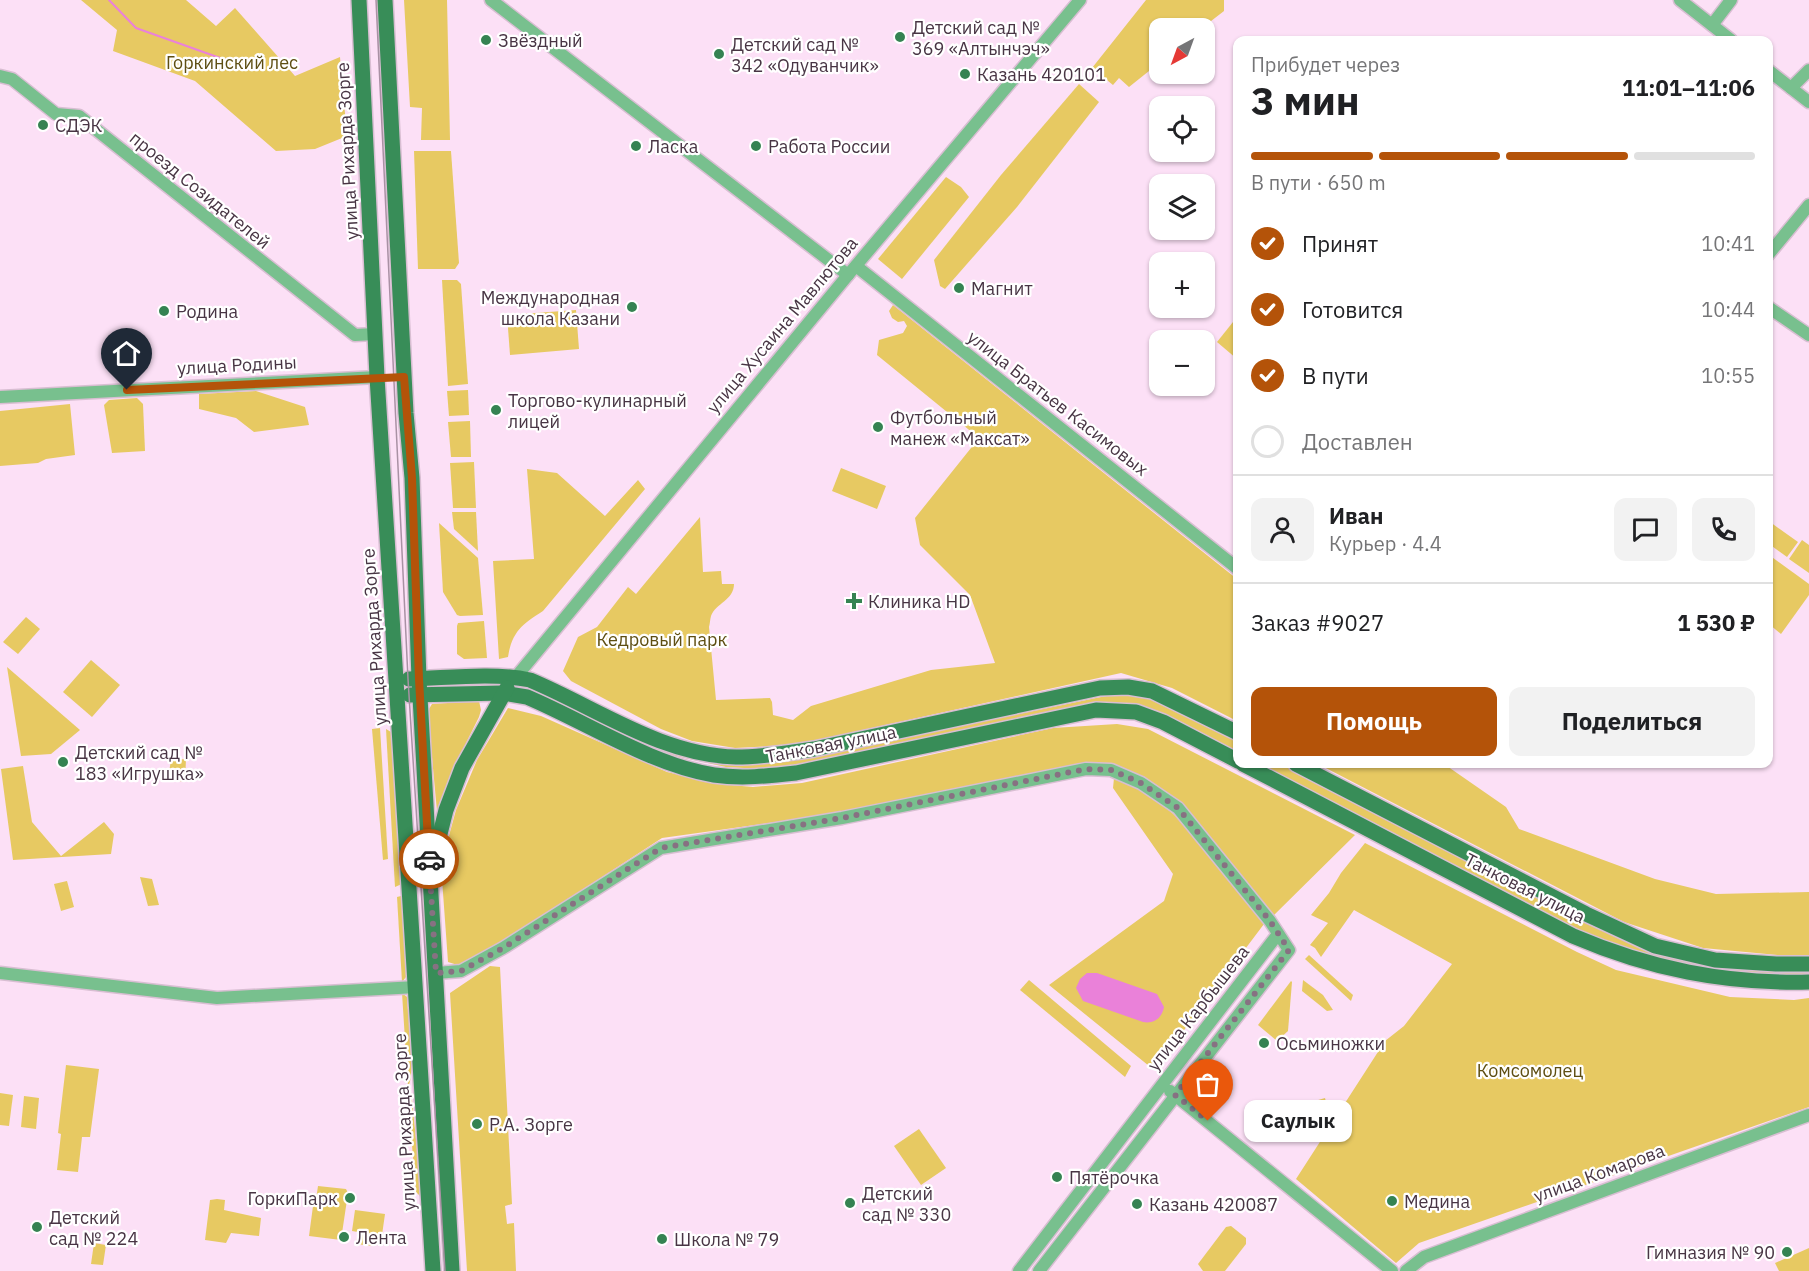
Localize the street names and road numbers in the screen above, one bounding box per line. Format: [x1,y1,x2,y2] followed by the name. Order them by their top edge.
[331,61,363,240] street label: улица Рихарда Зорге
[125,126,275,254] street label: проезд Созидателей
[701,232,863,418] street label: улица Хусаина Мавлютова
[963,325,1153,481] street label: улица Братьев Касимовых
[177,350,297,380] street label: улица Родины
[356,547,392,727] street label: улица Рихарда Зорге
[764,720,898,768] street label: Танковая улица
[1461,848,1589,928] street label: Танковая улица
[1142,940,1254,1075] street label: улица Карбышева
[388,1032,420,1211] street label: улица Рихарда Зорге
[1530,1138,1668,1207] street label: улица Комарова

